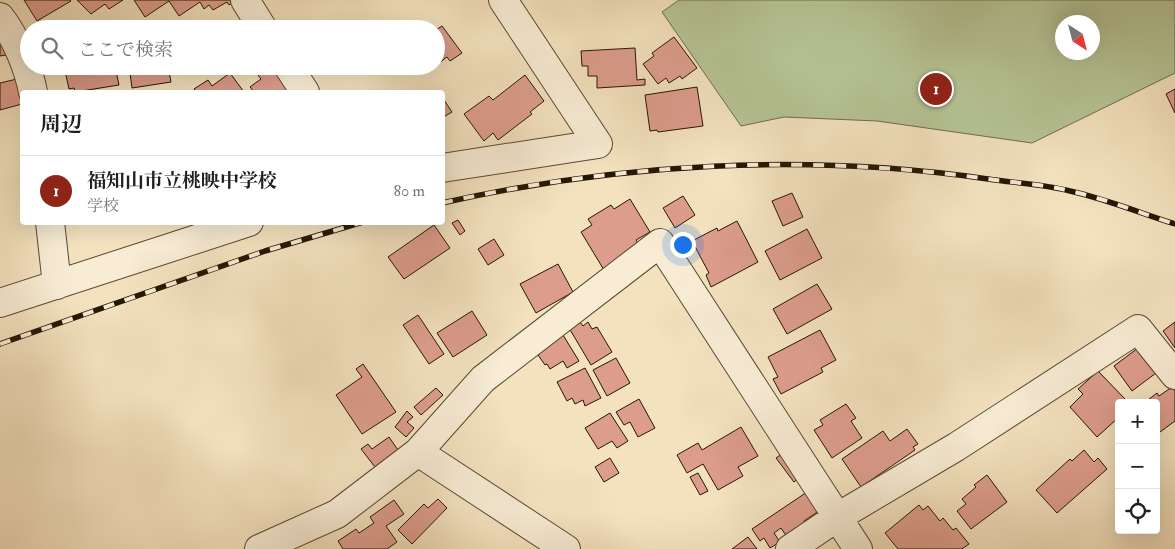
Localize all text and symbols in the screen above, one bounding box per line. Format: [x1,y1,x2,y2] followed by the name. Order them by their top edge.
[1055,15,1100,60] north arrow
[20,20,445,75] search box
[38,34,66,62] icon: search
[78,38,173,62] text: ここで検索
[920,70,952,108] pin: 1
[40,111,82,138] text: 周辺
[87,169,277,193] text: 福知山市立桃映中学校
[53,181,59,201] text: 1
[394,181,425,201] text: 80 m
[87,196,119,216] text: 学校
[670,232,696,258] your location
[1115,399,1160,534] map controls
[1115,399,1160,444] button: +
[1115,444,1160,489] button: −
[1115,489,1160,534] button: locate

